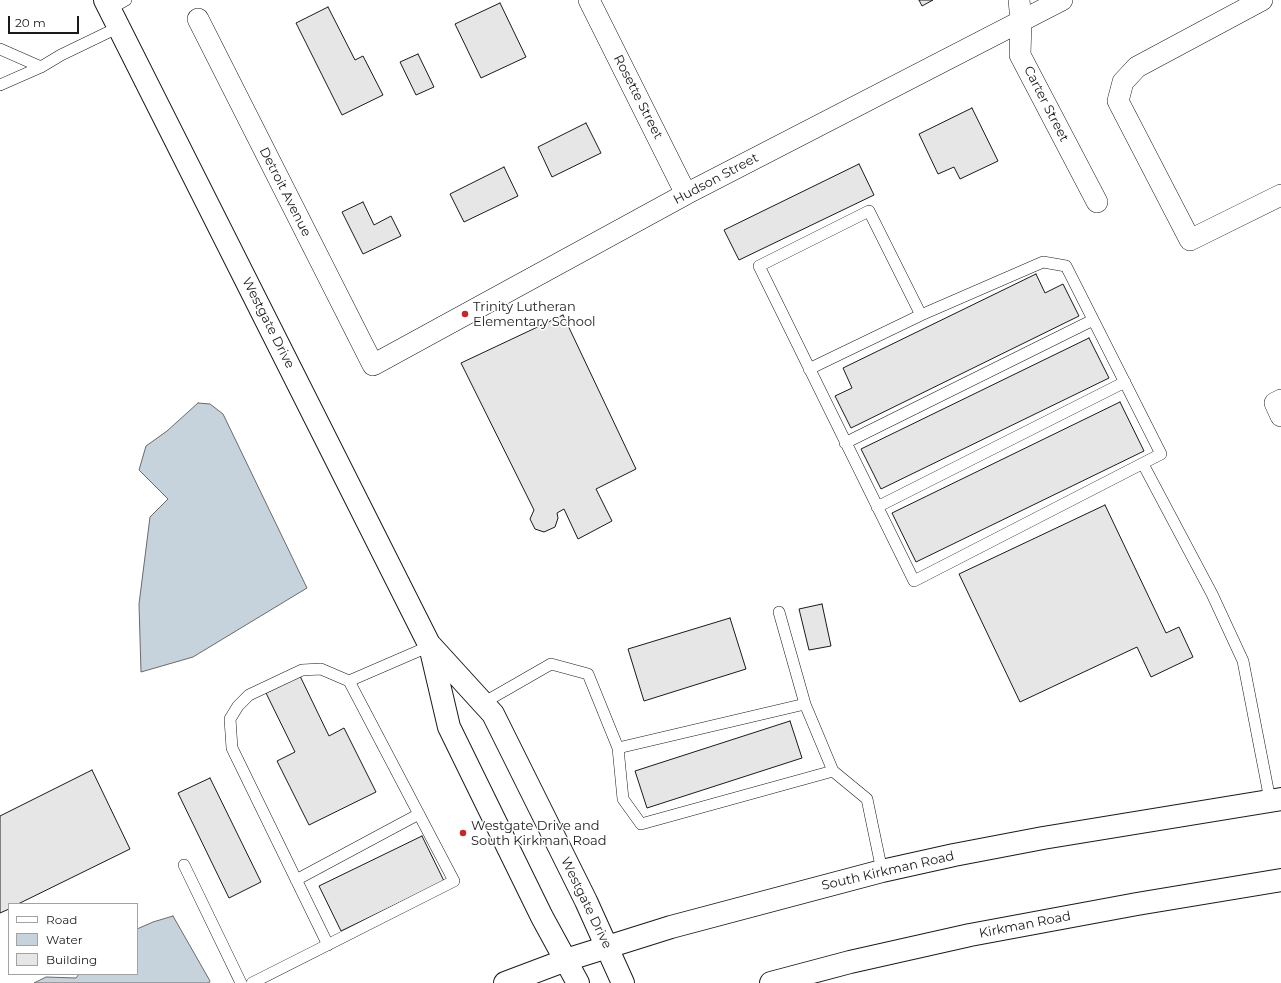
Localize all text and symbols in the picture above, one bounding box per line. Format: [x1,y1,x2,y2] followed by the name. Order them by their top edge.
[10,8,81,34] scale bar
[15,15,46,30] text: 20 m
[610,52,666,142] street label: Rosette Street
[1020,63,1072,145] street label: Carter Street
[256,145,314,239] street label: Detroit Avenue
[671,150,761,208] street label: Hudson Street
[238,275,298,371] street label: Westgate Drive
[473,299,596,330] place label: Trinity Lutheran Elementary School
[460,309,470,319] marker: Trinity Lutheran Elementary School
[471,818,607,849] place label: Westgate Drive and South Kirkman Road
[458,828,468,838] marker: Westgate Drive and South Kirkman Road
[820,848,956,894] street label: South Kirkman Road
[557,855,615,951] street label: Westgate Drive
[8,903,138,975] legend
[978,908,1072,942] street label: Kirkman Road
[46,912,77,927] text: Road
[46,932,82,947] text: Water
[46,952,97,967] text: Building

